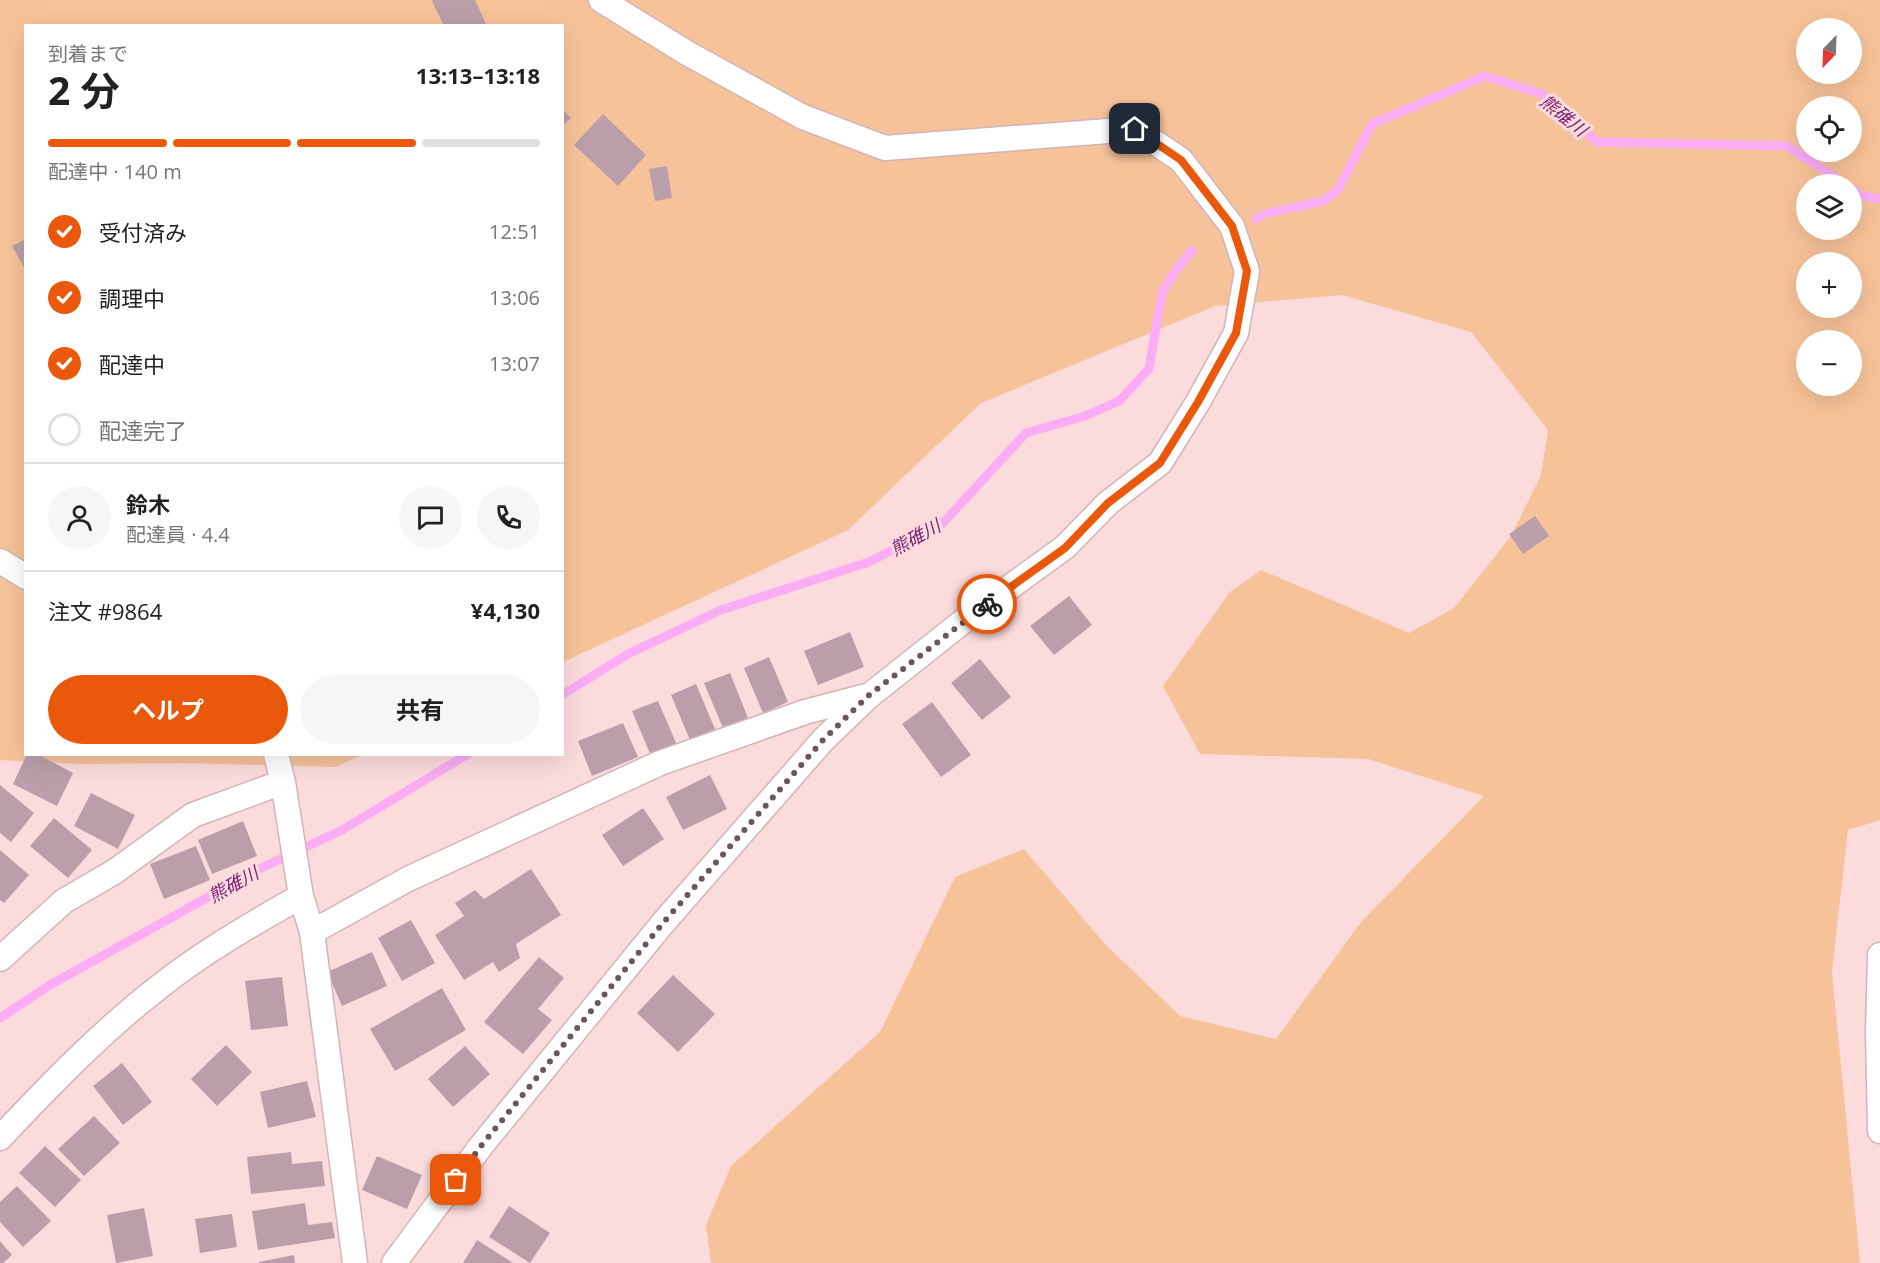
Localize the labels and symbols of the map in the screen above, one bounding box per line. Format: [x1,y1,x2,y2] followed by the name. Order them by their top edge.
[1796,18,1862,84] north arrow
[1535,89,1594,143] water label: 熊碓川
[1109,103,1160,154] pin
[886,512,946,561] water label: 熊碓川
[957,574,1017,634] courier
[204,859,264,908] water label: 熊碓川
[430,1154,481,1205] pin

